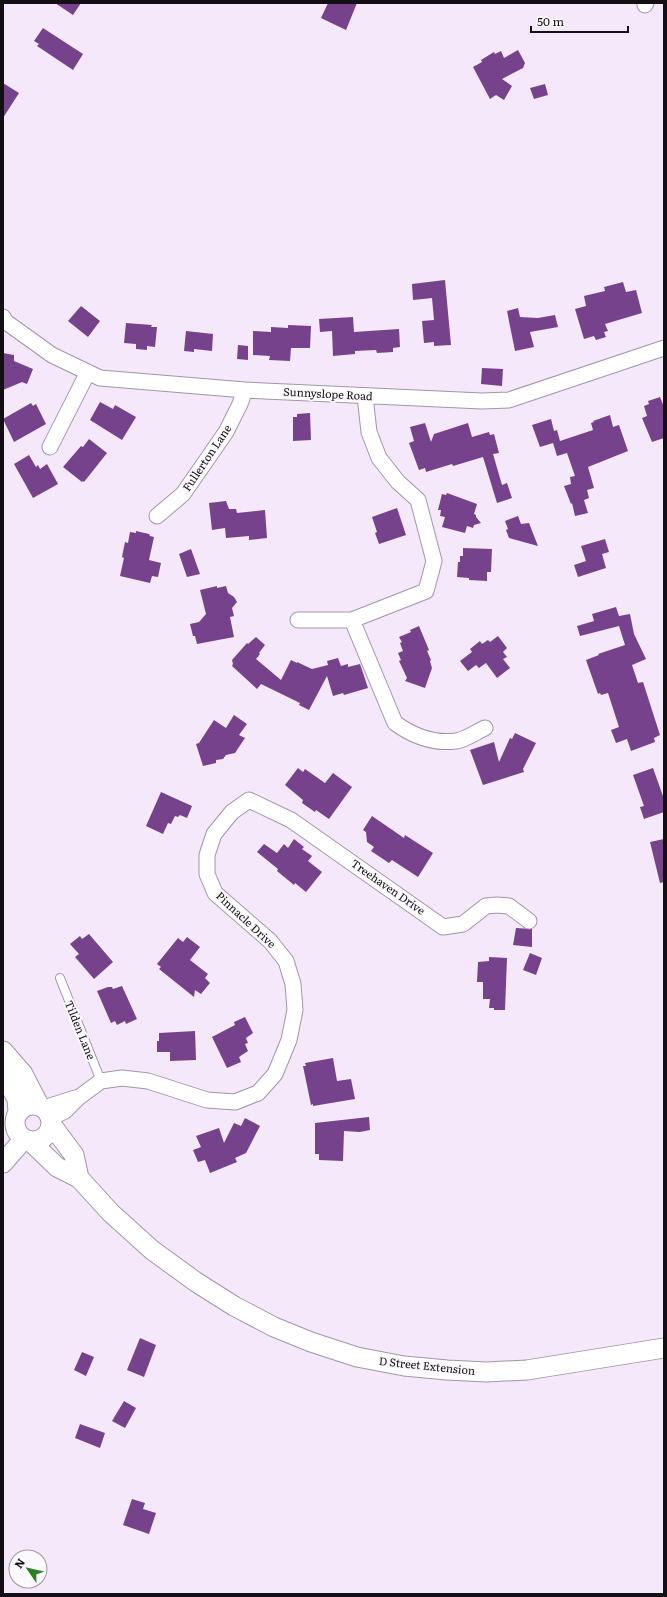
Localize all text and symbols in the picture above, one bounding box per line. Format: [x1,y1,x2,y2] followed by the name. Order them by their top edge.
[531,8,628,34] scale bar
[537,12,564,30] text: 50 m
[283,383,373,403] street label: Sunnyslope Road
[178,421,235,494] street label: Fullerton Lane
[348,855,429,918] street label: Treehaven Drive
[213,887,280,951] street label: Pinnacle Drive
[62,998,100,1062] street label: Tilden Lane
[378,1352,476,1378] street label: D Street Extension
[8,1549,48,1589] north arrow
[10,1555,28,1571] text: N

